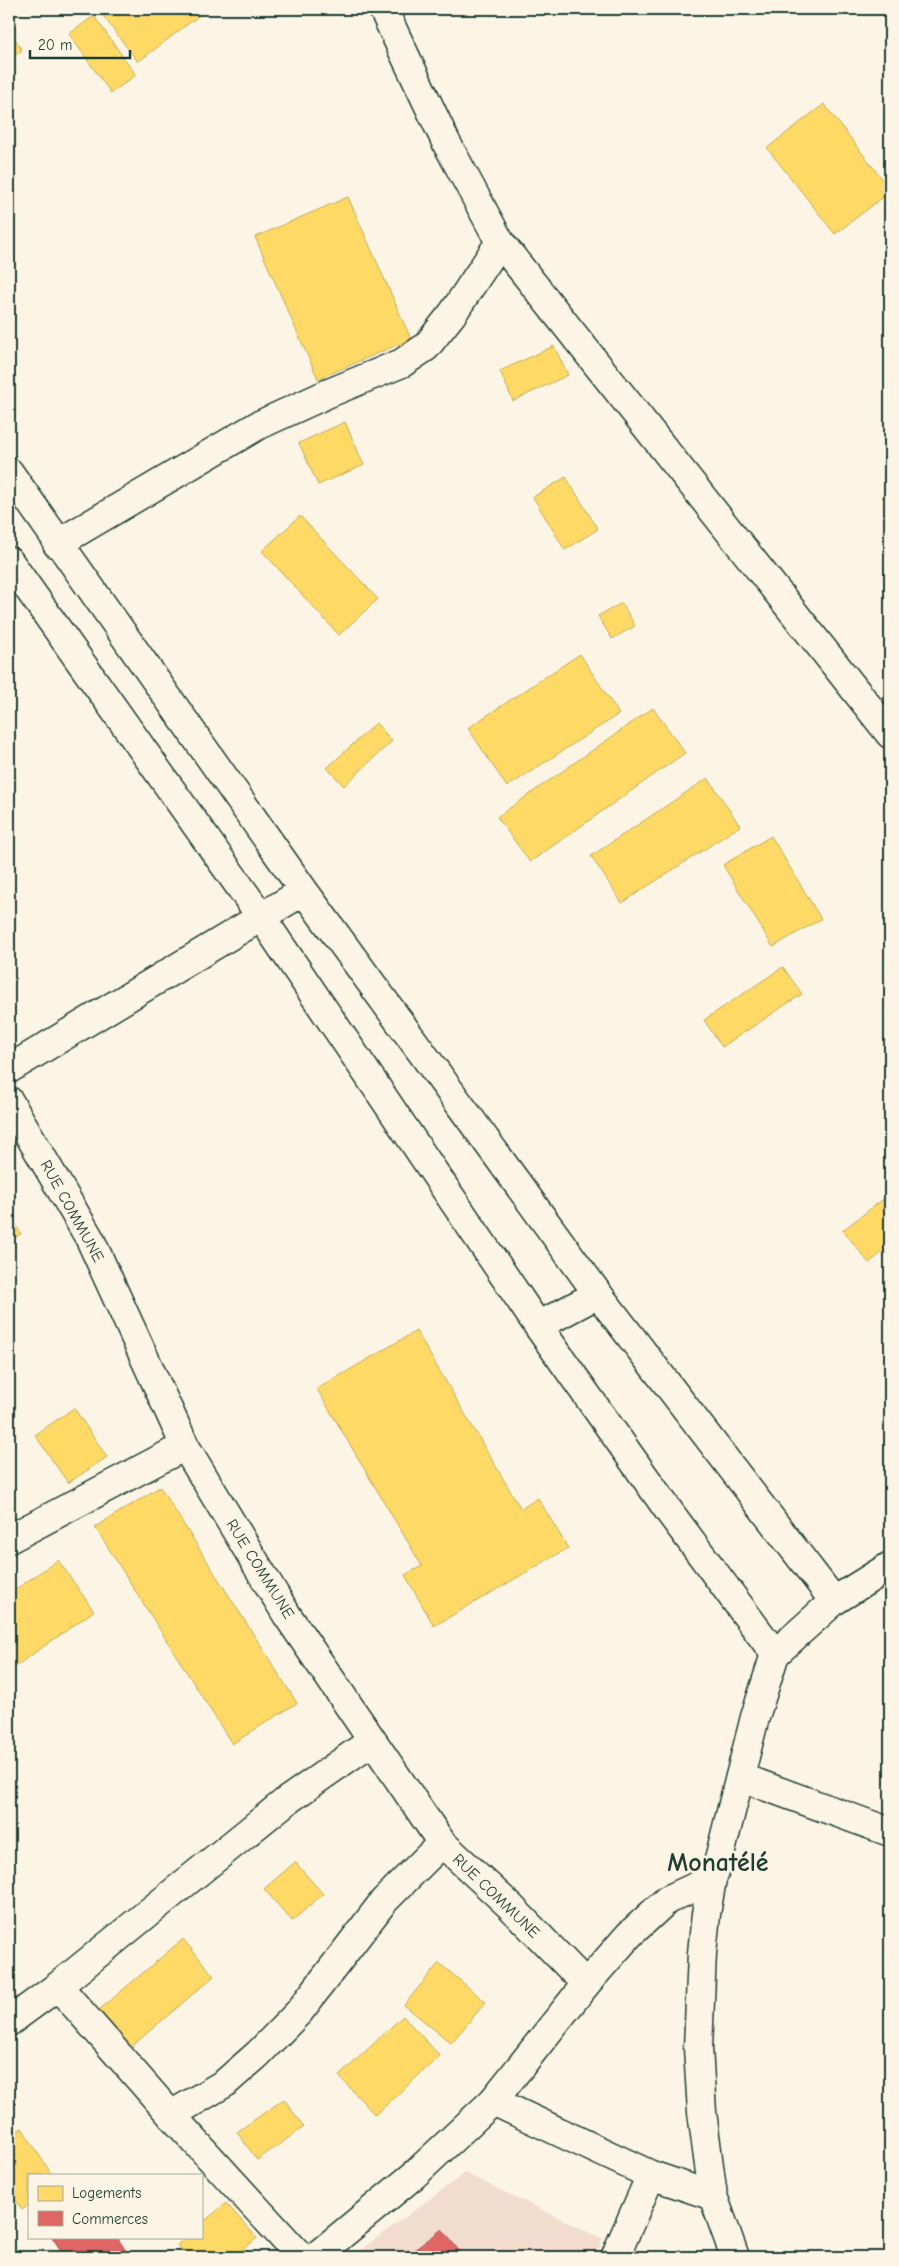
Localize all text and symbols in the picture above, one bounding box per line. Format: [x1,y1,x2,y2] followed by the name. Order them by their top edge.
[30,28,130,60] scale bar
[38,36,72,54] text: 20 m
[37,1157,108,1265] street label: RUE COMMUNE
[222,1516,298,1622] street label: RUE COMMUNE
[667,1848,769,1878] district label: Monatélé
[449,1850,543,1942] street label: RUE COMMUNE
[28,2174,202,2238] legend
[72,2184,141,2202] text: Logements
[72,2210,148,2228] text: Commerces

